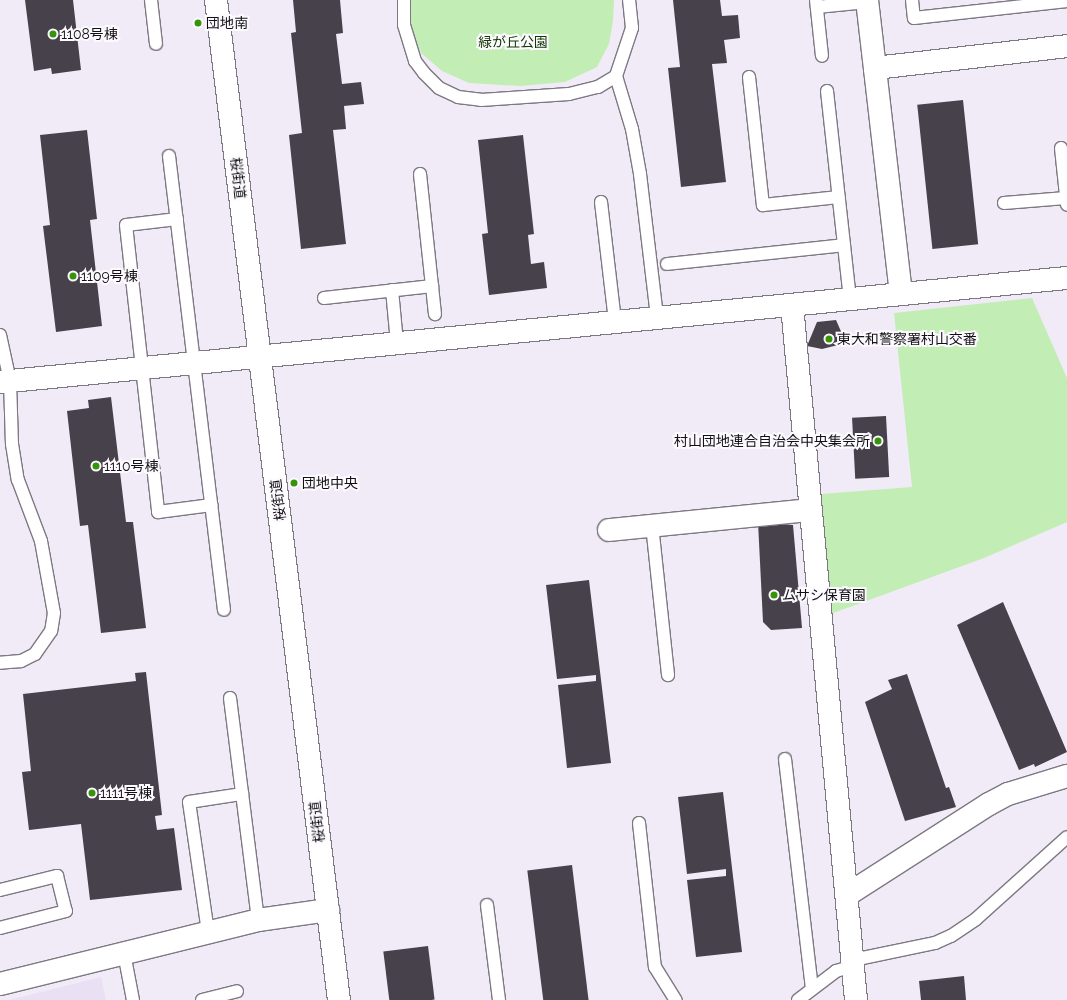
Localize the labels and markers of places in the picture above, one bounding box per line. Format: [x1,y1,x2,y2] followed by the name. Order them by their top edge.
[206,15,248,31] place label: 団地南
[193,18,203,28] marker: 団地南
[61,26,118,42] place label: 1108号棟
[48,29,58,39] marker: 1108号棟
[81,268,138,284] place label: 1109号棟
[68,271,78,281] marker: 1109号棟
[837,331,977,347] place label: 東大和警察署村山交番
[824,334,834,344] marker: 東大和警察署村山交番
[674,433,870,449] place label: 村山団地連合自治会中央集会所
[873,436,883,446] marker: 村山団地連合自治会中央集会所
[104,458,159,474] place label: 1110号棟
[91,461,101,471] marker: 1110号棟
[302,475,358,491] place label: 団地中央
[289,478,299,488] marker: 団地中央
[782,587,866,603] place label: ムサシ保育園
[769,590,779,600] marker: ムサシ保育園
[100,785,152,801] place label: 1111号棟
[87,788,97,798] marker: 1111号棟

